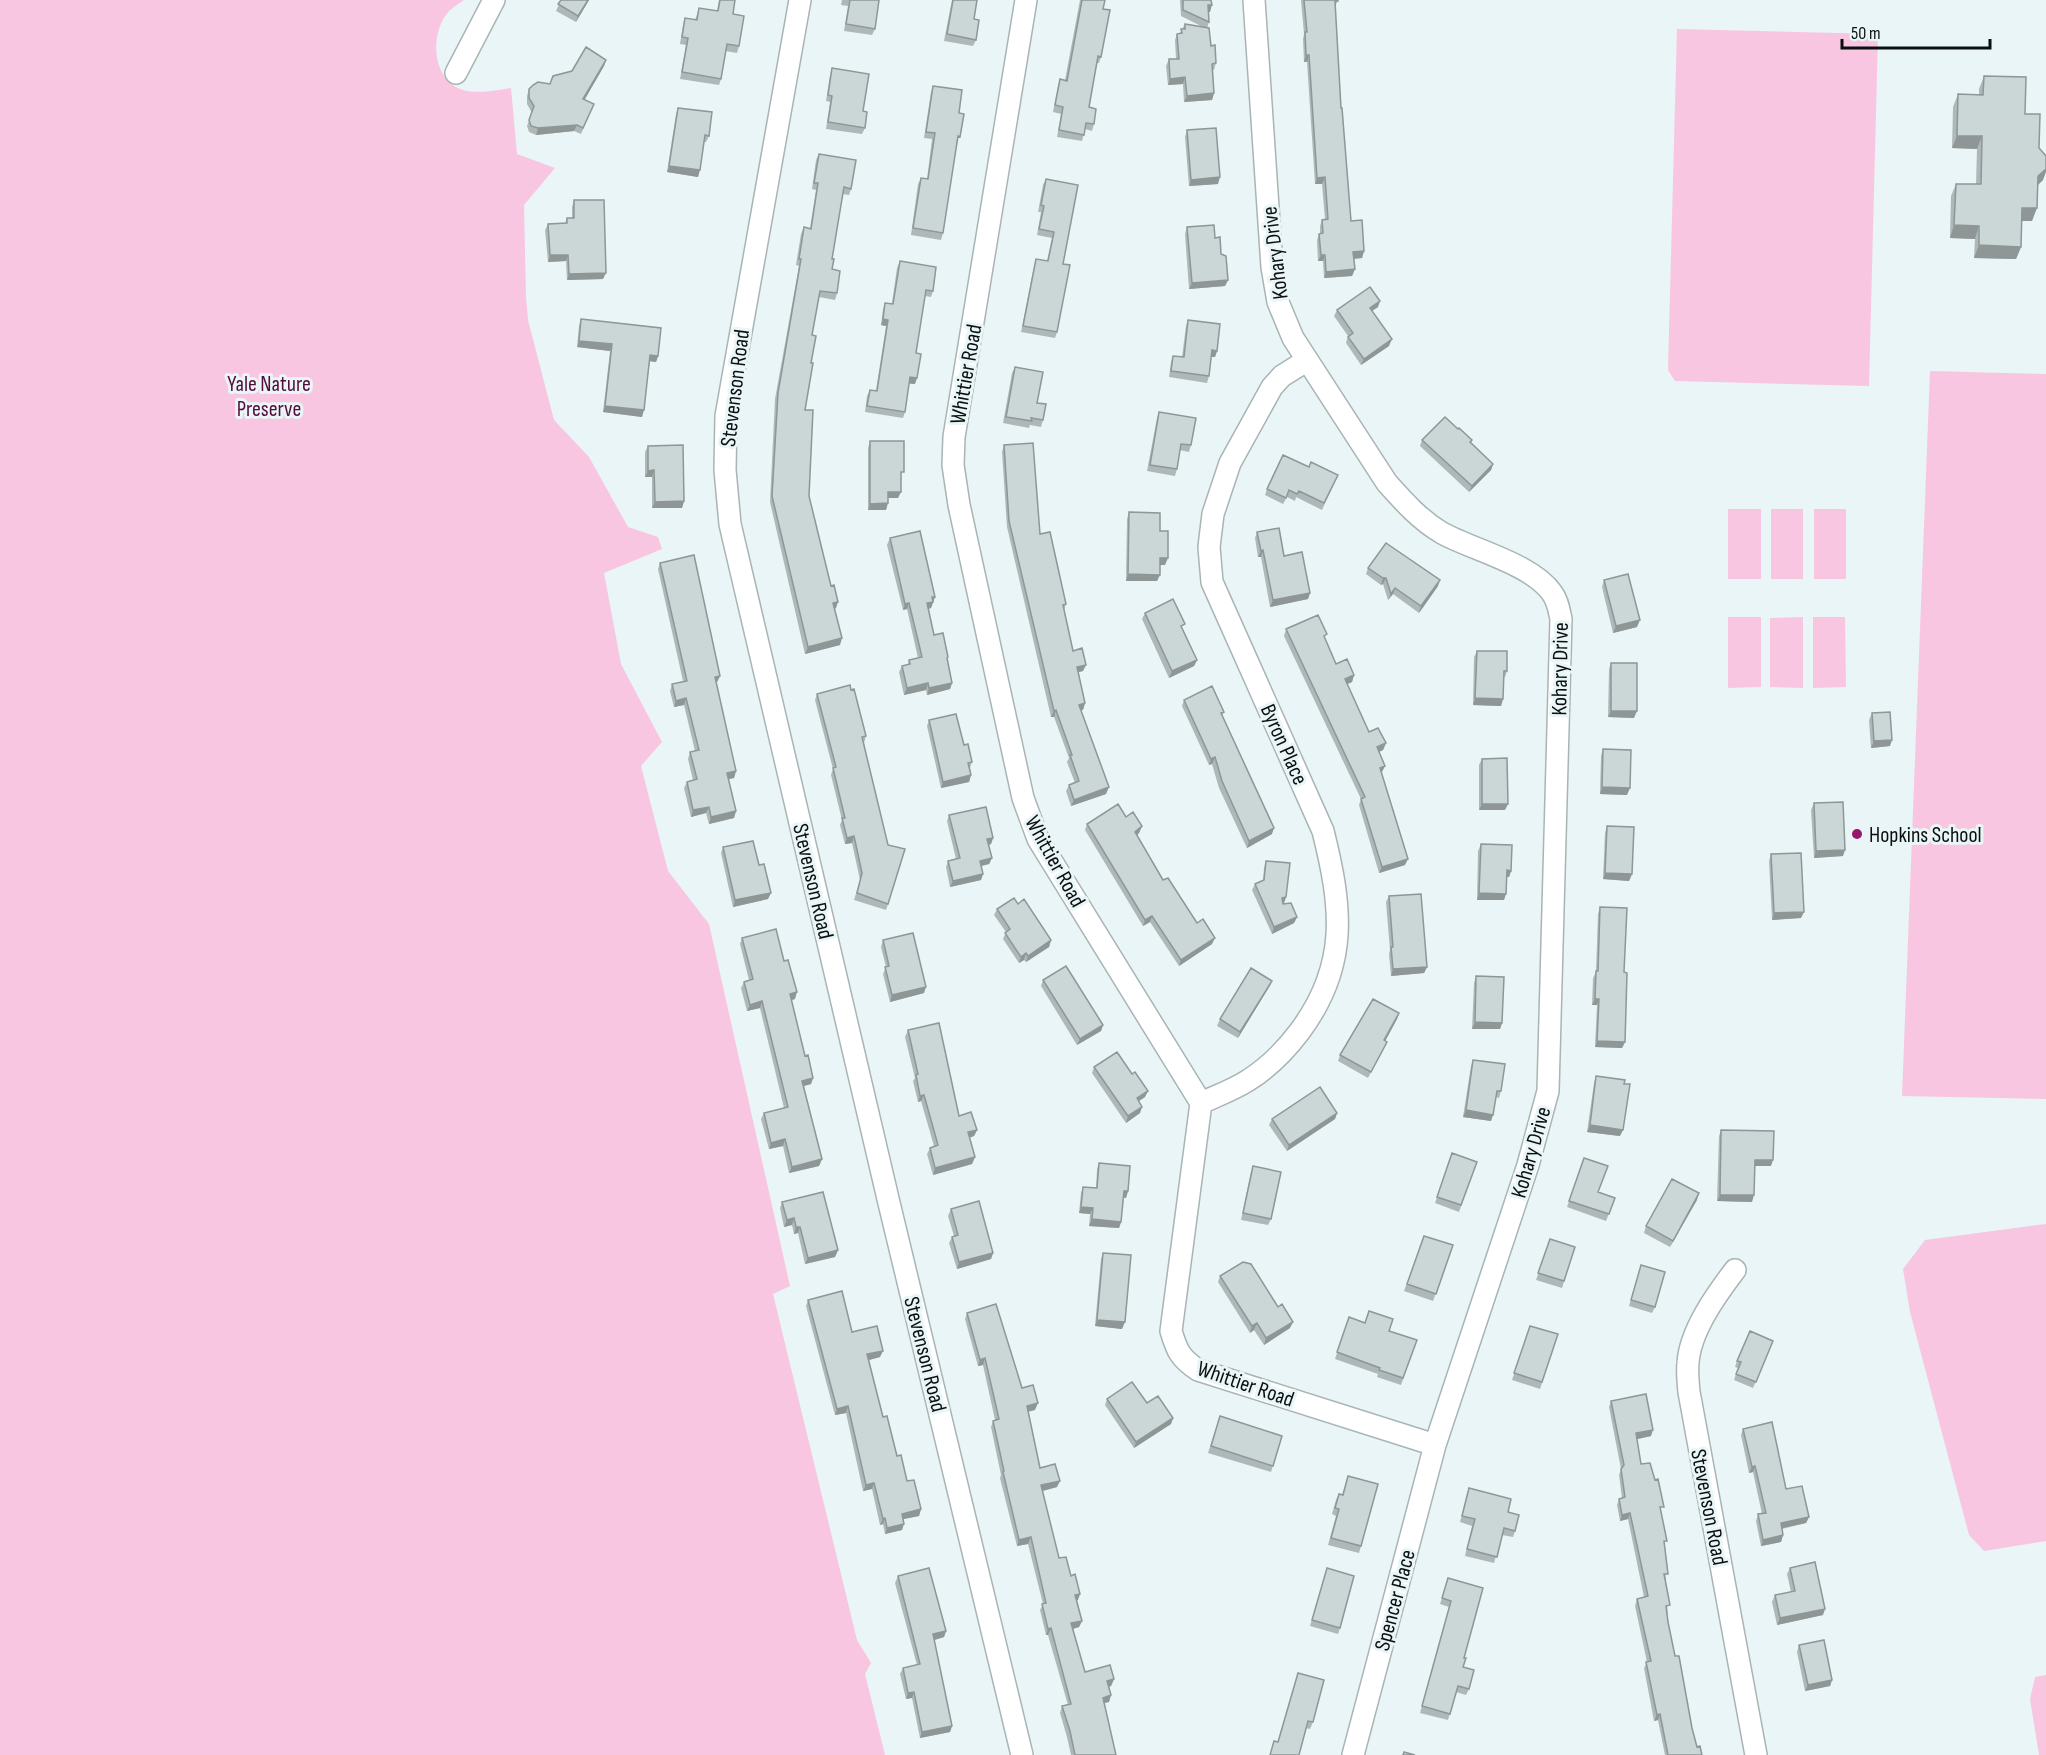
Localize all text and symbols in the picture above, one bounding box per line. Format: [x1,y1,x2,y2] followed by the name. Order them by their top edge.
[1842,12,1990,50] scale bar
[1851,23,1881,44] text: 50 m
[1256,205,1295,301] street label: Kohary Drive
[944,322,989,426] street label: Whittier Road
[715,328,756,448] street label: Stevenson Road
[227,371,311,423] park label: Yale Nature Preserve
[1546,622,1575,716] street label: Kohary Drive
[1254,700,1313,789] street label: Byron Place
[1018,811,1091,912] street label: Whittier Road
[786,821,839,942] street label: Stevenson Road
[1869,822,1982,849] place label: Hopkins School
[1850,827,1864,841] marker: Hopkins School
[1506,1104,1557,1201] street label: Kohary Drive
[897,1294,952,1415] street label: Stevenson Road
[1194,1355,1297,1414] street label: Whittier Road
[1684,1447,1733,1568] street label: Stevenson Road
[1369,1547,1422,1654] street label: Spencer Place

